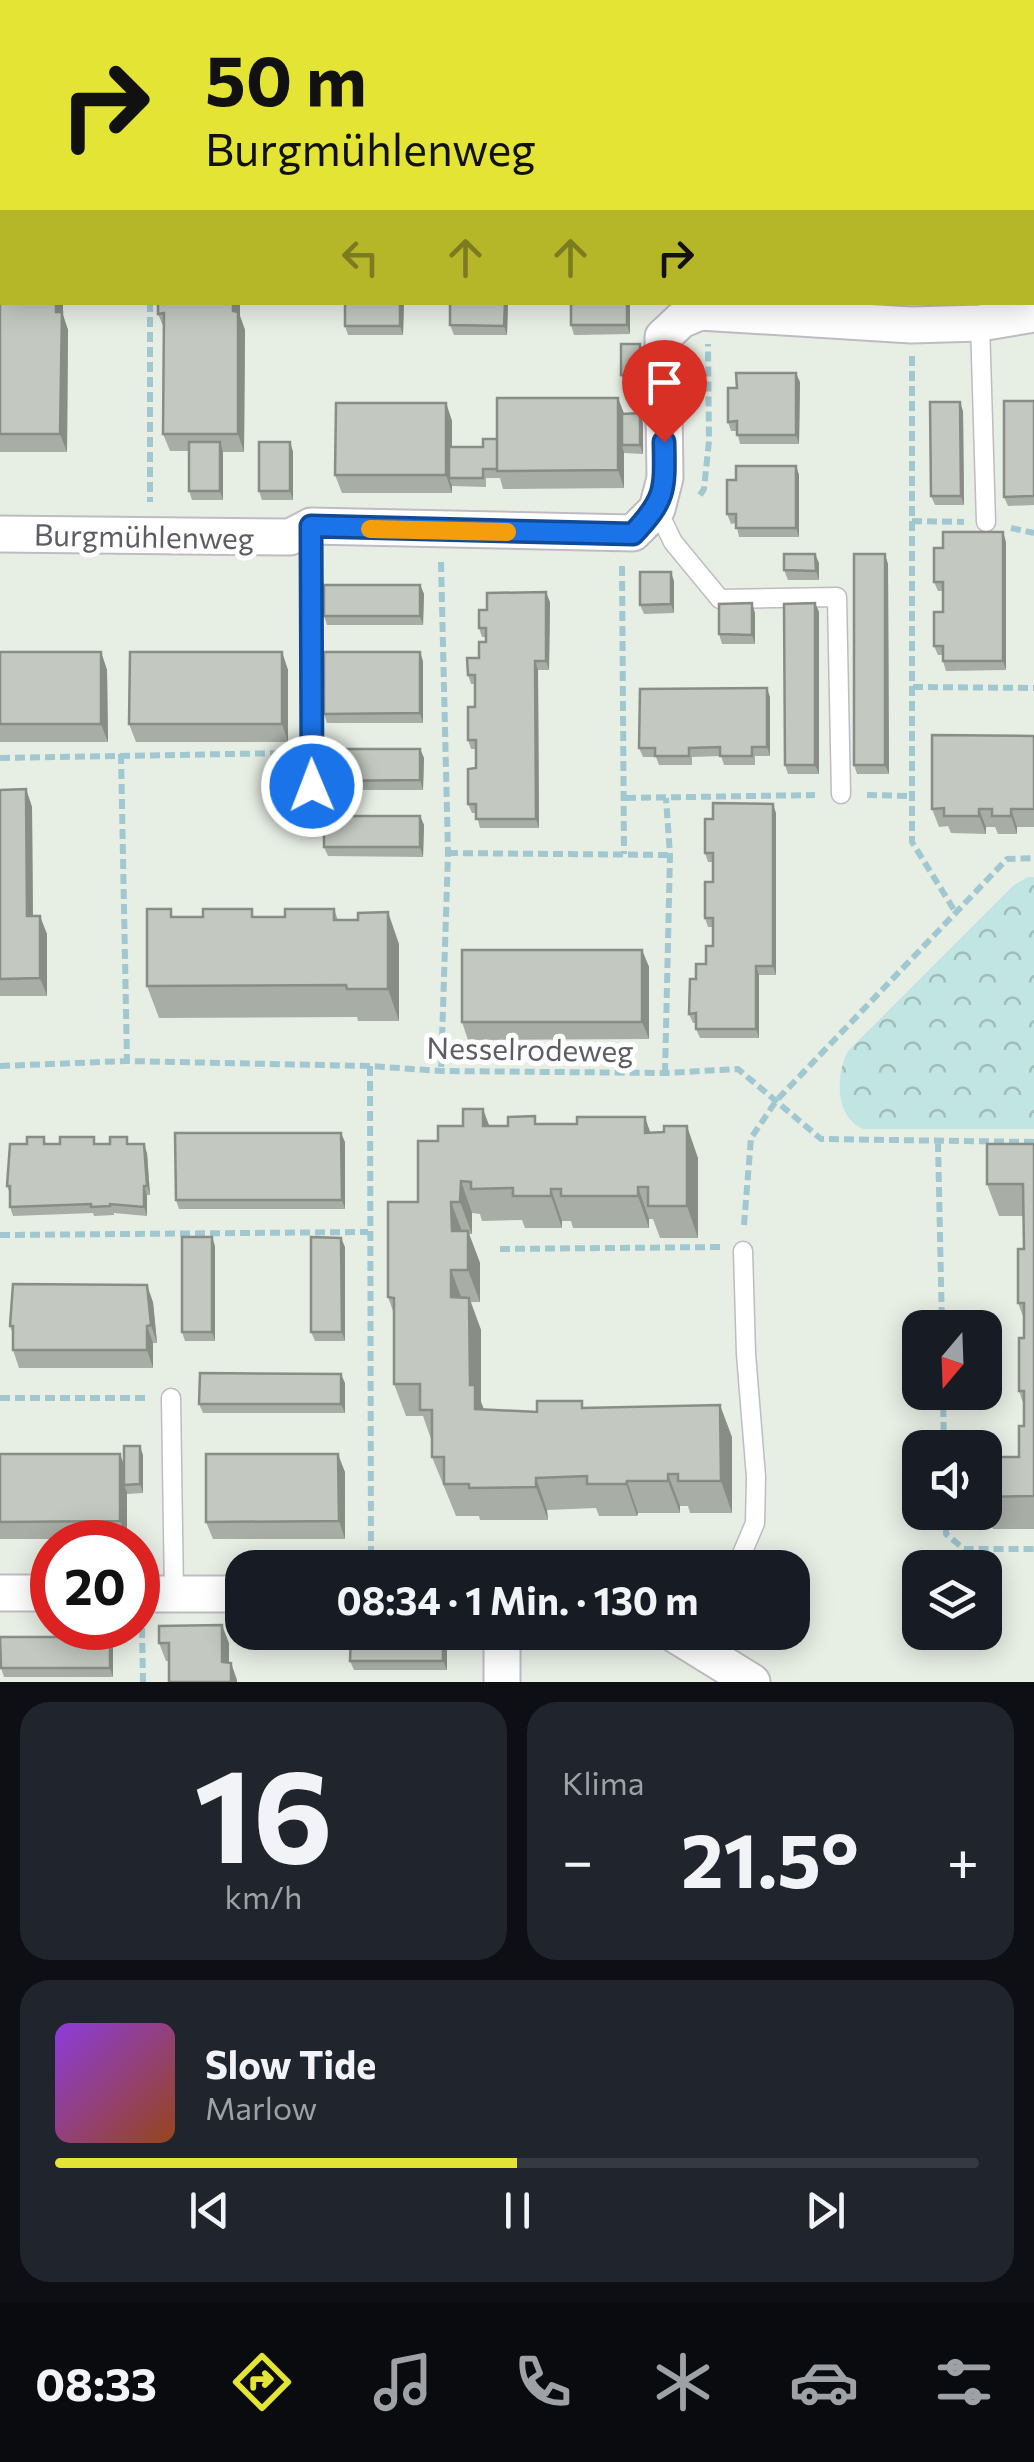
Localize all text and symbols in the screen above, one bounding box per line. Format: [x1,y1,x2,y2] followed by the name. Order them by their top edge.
[205,35,367,120] text: 50 m
[40,40,170,170] icon: right
[205,120,536,175] text: Burgmühlenweg
[333,230,388,285] icon: left
[438,230,493,285] icon: ahead
[543,230,598,285] icon: ahead
[648,230,703,285] icon: right
[622,340,707,443] pin
[637,355,692,410] icon: arrive
[34,515,254,555] street label: Burgmühlenweg
[260,734,364,838] position arrow
[426,1028,634,1068] street label: Nesselrodeweg
[902,1310,1002,1410] north arrow
[902,1310,1002,1650] map controls
[902,1430,1002,1530] button: sound
[30,1520,160,1650] speed limit sign: 20
[902,1550,1002,1650] button: layers
[336,1576,699,1623] text: 08:34 · 1 Min. · 130 m
[194,1731,333,1890] text: 16
[562,1762,644,1802] text: Klima
[681,1812,859,1903] text: 21.5°
[562,1825,593,1892] text: −
[947,1825,979,1892] text: +
[225,1876,302,1916] text: km/h
[205,2040,376,2087] text: Slow Tide
[205,2087,317,2127] text: Marlow
[182,2183,237,2238] icon: previous
[490,2183,545,2238] icon: pause
[798,2183,853,2238] icon: next
[227,2347,297,2417] icon: directions
[368,2347,438,2417] icon: music
[508,2347,578,2417] icon: phone
[648,2347,718,2417] icon: climate
[789,2347,859,2417] icon: car
[929,2347,999,2417] icon: filters
[35,2355,157,2410] text: 08:33

